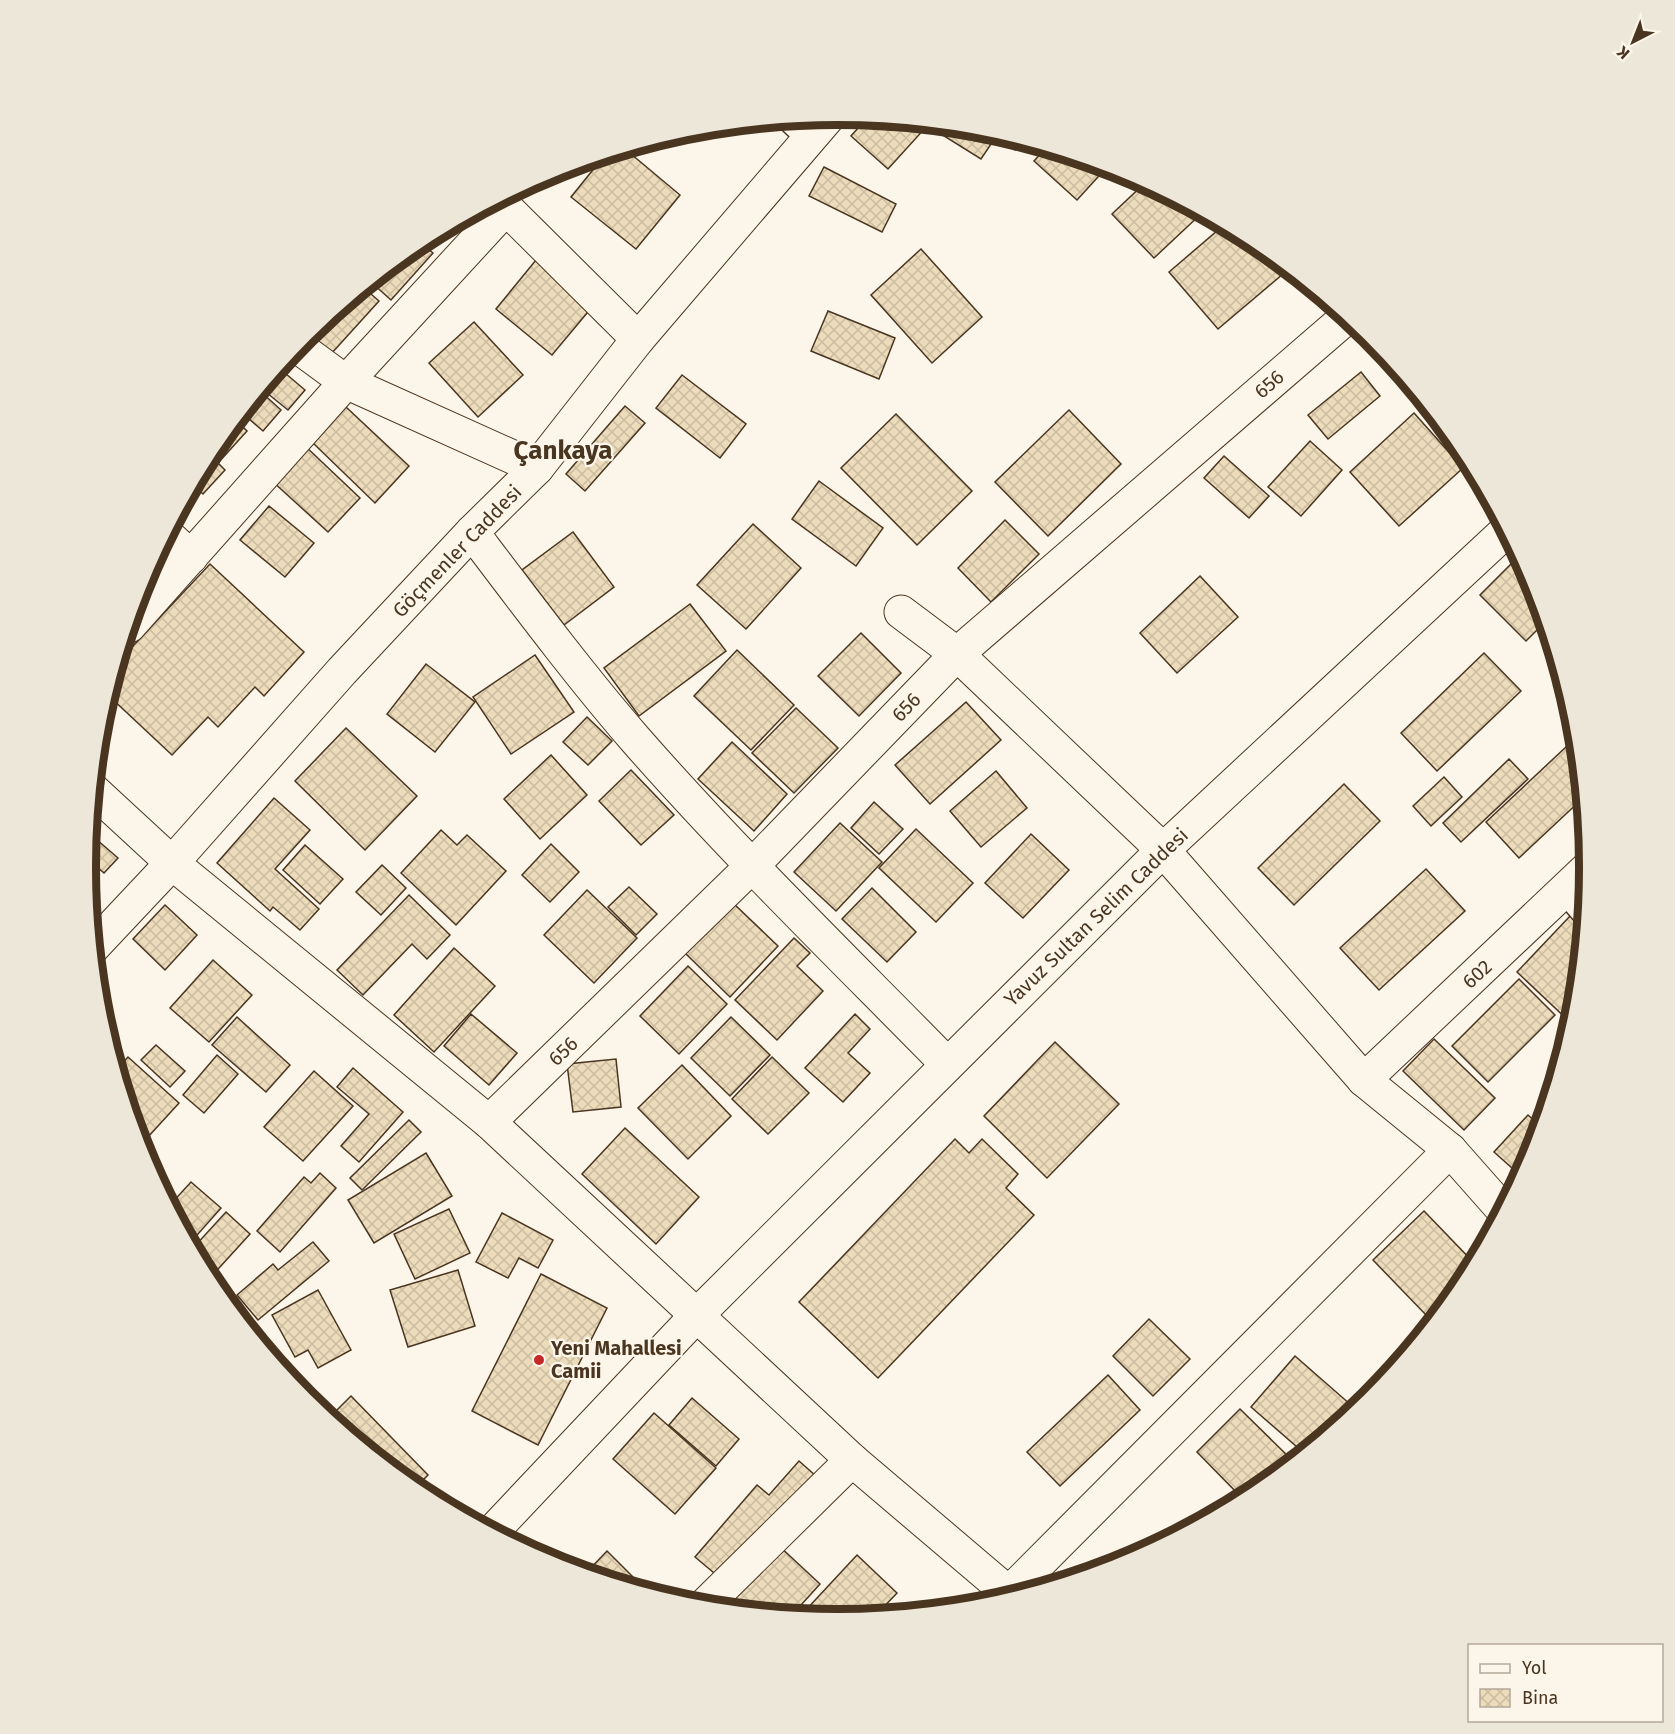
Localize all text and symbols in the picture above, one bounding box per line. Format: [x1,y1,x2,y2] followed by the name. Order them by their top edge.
[1603,12,1663,72] north arrow
[1613,42,1633,63] text: K
[1249,365,1289,403] street label: 656
[514,435,612,466] district label: Çankaya
[388,480,527,623] street label: Göçmenler Caddesi
[887,687,925,727] street label: 656
[999,823,1193,1011] street label: Yavuz Sultan Selim Caddesi
[1457,954,1497,994] street label: 602
[543,1032,583,1070] street label: 656
[550,1336,682,1383] place label: Yeni Mahallesi Camii
[532,1353,546,1367] marker: Yeni Mahallesi Camii
[1468,1644,1663,1722] legend
[1522,1657,1547,1679] text: Yol
[1522,1687,1558,1709] text: Bina

